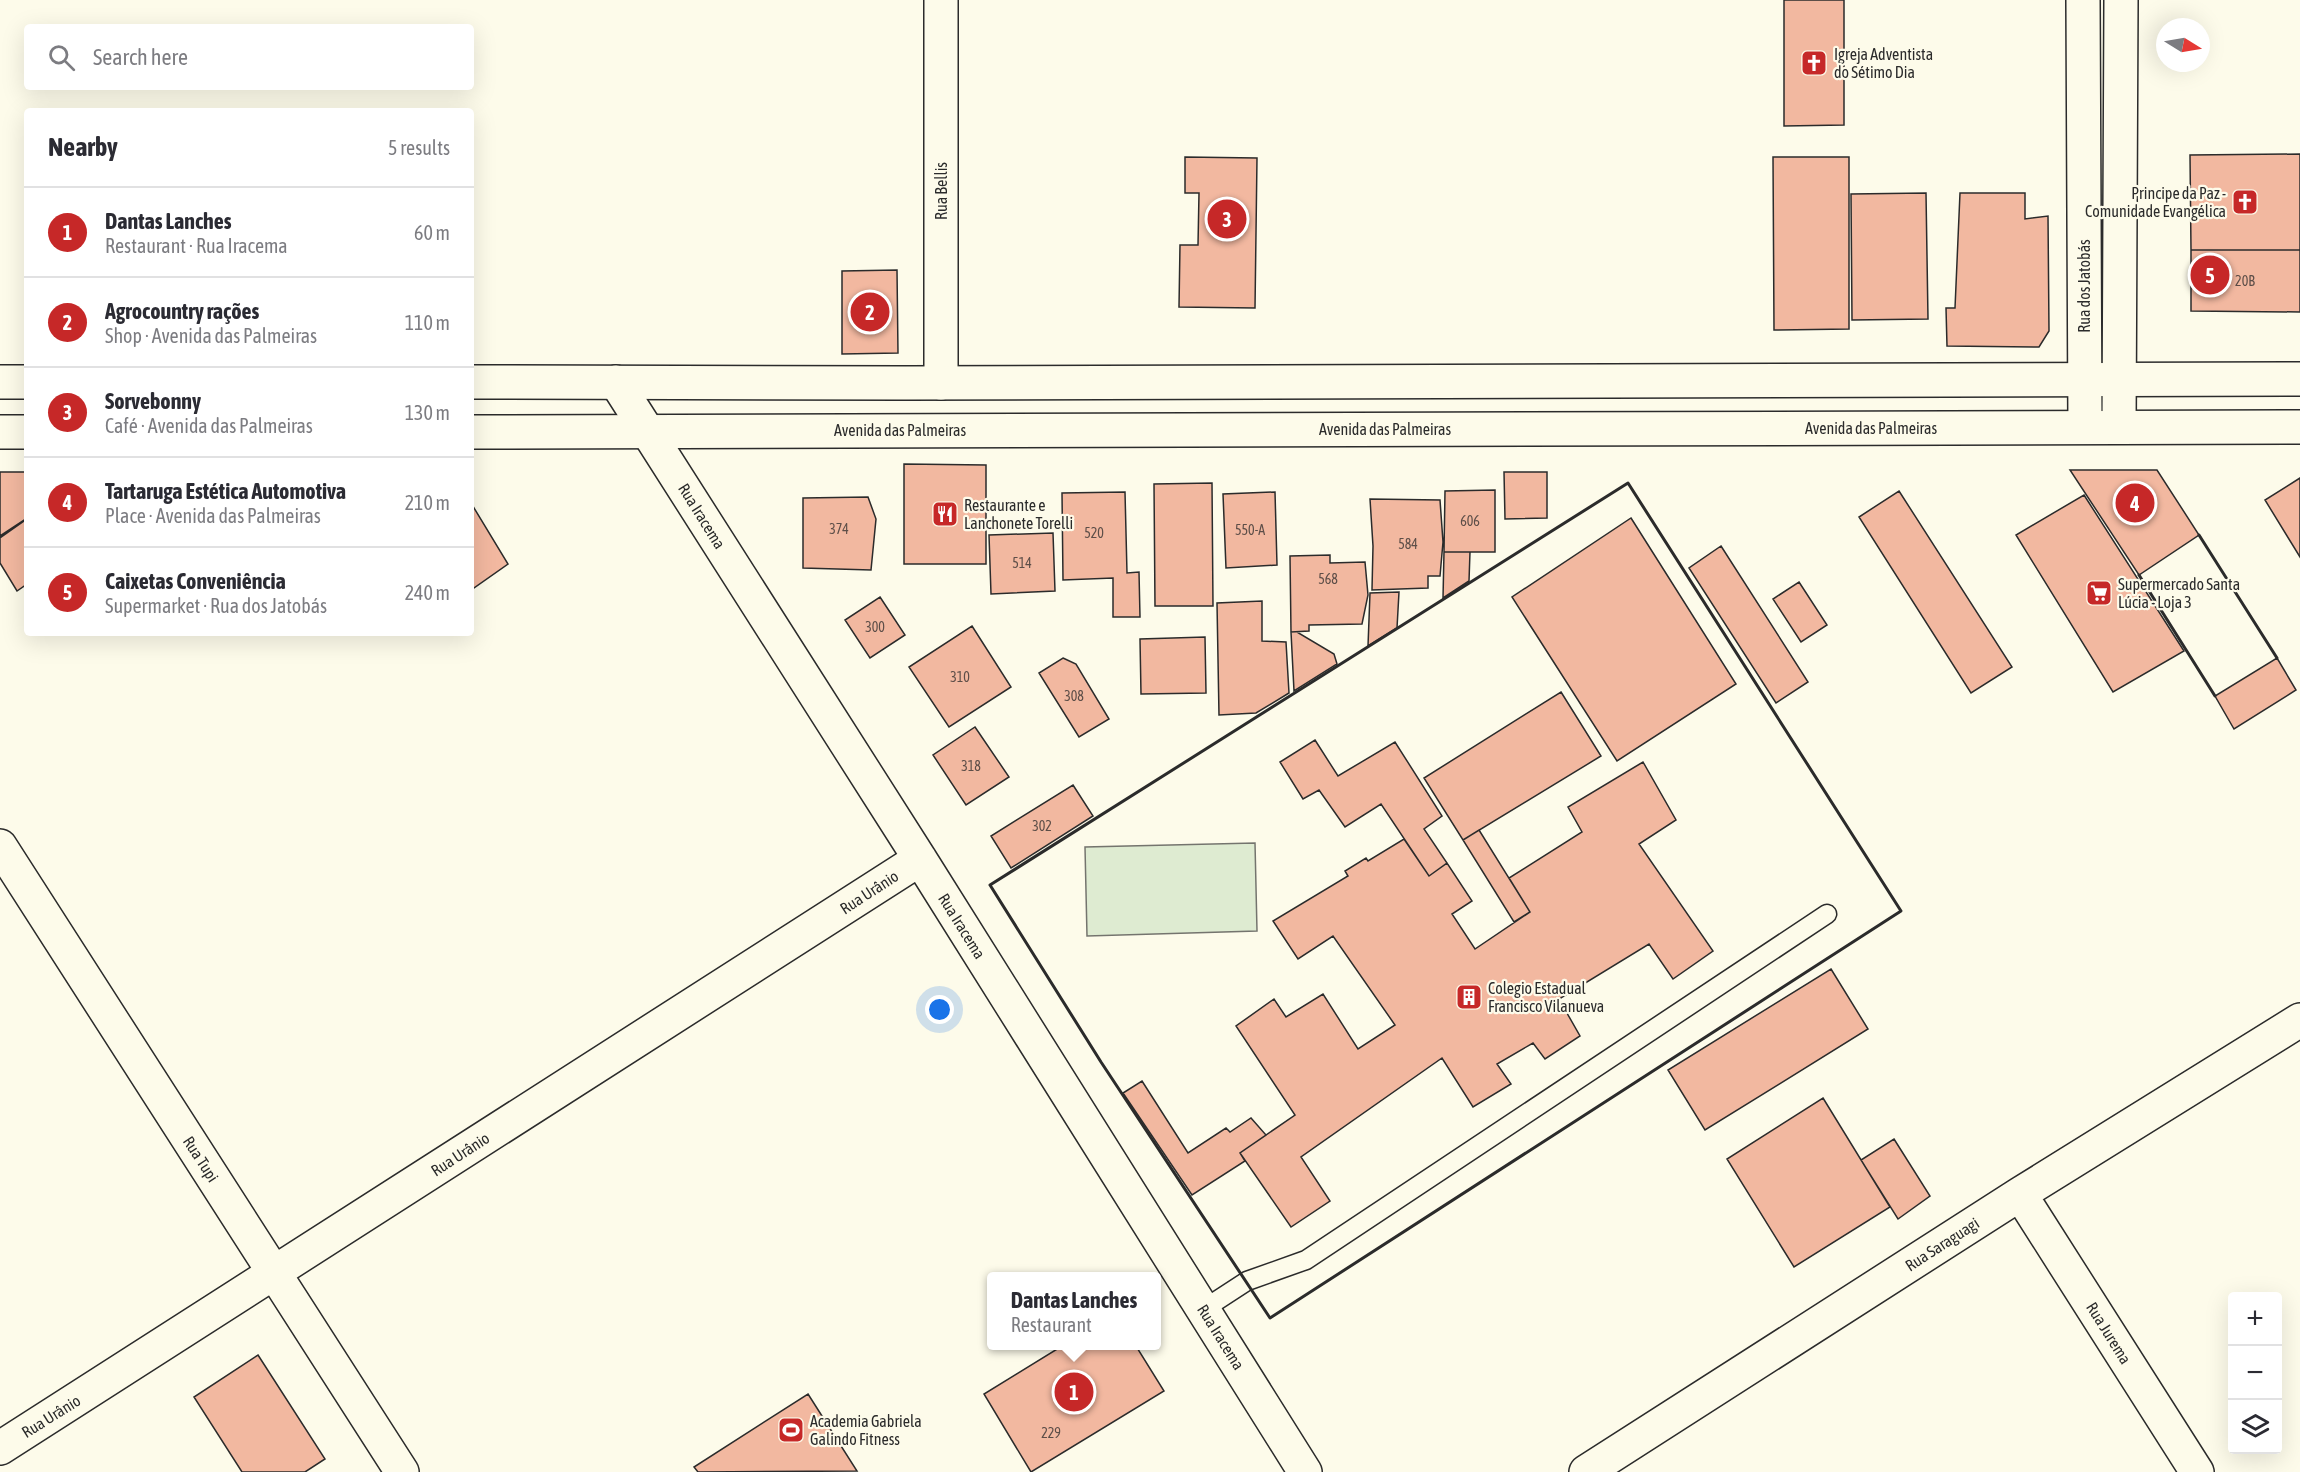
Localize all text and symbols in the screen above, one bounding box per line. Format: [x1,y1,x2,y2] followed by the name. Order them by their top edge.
[2156,18,2210,72] north arrow
[24,24,474,90] search box
[45,41,78,74] icon: search
[93,44,188,70] text: Search here
[1834,45,1933,81] place label: Igreja Adventista do Sétimo Dia
[1799,48,1829,78] church icon: Igreja Adventista do Sétimo Dia
[48,132,118,162] text: Nearby
[388,136,450,159] text: 5 results
[932,162,950,220] street label: Rua Bellis
[2085,184,2226,221] place label: Principe da Paz - Comunidade Evangélica
[2230,187,2260,217] church icon: Principe da Paz - Comunidade Evangélica
[1208,196,1246,242] pin: 3
[105,208,232,234] text: Dantas Lanches
[63,221,72,244] text: 1
[414,221,450,244] text: 60 m
[105,234,288,257] text: Restaurant · Rua Iracema
[2075,239,2093,333] street label: Rua dos Jatobás
[2190,252,2230,298] pin: 5
[2235,273,2255,289] house number: 20B
[850,290,890,334] pin: 2
[105,298,259,324] text: Agrocountry rações
[63,311,72,334] text: 2
[405,311,450,334] text: 110 m
[105,324,317,347] text: Shop · Avenida das Palmeiras
[105,388,201,414] text: Sorvebonny
[63,401,72,424] text: 3
[405,401,450,424] text: 130 m
[105,414,313,437] text: Café · Avenida das Palmeiras
[1805,419,1937,437] street label: Avenida das Palmeiras
[1319,420,1451,438] street label: Avenida das Palmeiras
[834,421,966,439] street label: Avenida das Palmeiras
[105,478,346,504] text: Tartaruga Estética Automotiva
[675,480,729,552] street label: Rua Iracema
[2116,480,2154,526] pin: 4
[63,491,72,514] text: 4
[405,491,450,514] text: 210 m
[964,496,1073,532] place label: Restaurante e Lanchonete Torelli
[930,499,960,529] restaurant icon: Restaurante e Lanchonete Torelli
[105,504,321,527] text: Place · Avenida das Palmeiras
[1460,513,1480,529] house number: 606
[829,521,849,537] house number: 374
[1235,522,1265,538] house number: 550-A
[1084,525,1104,541] house number: 520
[1398,536,1418,552] house number: 584
[1012,555,1032,571] house number: 514
[105,568,286,594] text: Caixetas Conveniência
[1318,571,1338,587] house number: 568
[2118,575,2240,612] place label: Supermercado Santa Lúcia - Loja 3
[2084,578,2114,608] supermarket icon: Supermercado Santa Lúcia - Loja 3
[63,581,72,604] text: 5
[405,581,450,604] text: 240 m
[105,594,327,617] text: Supermarket · Rua dos Jatobás
[865,619,885,635] house number: 300
[950,669,970,685] house number: 310
[1064,688,1084,704] house number: 308
[961,758,981,774] house number: 318
[1032,818,1052,834] house number: 302
[837,867,901,917] street label: Rua Urânio
[935,890,989,962] street label: Rua Iracema
[1488,979,1604,1015] place label: Colegio Estadual Francisco Vilanueva
[1454,982,1484,1012] building icon: Colegio Estadual Francisco Vilanueva
[925,995,954,1024] your location
[428,1129,492,1179] street label: Rua Urânio
[179,1133,222,1186] street label: Rua Tupi
[1902,1214,1983,1275] street label: Rua Saraguagi
[987,1272,1161,1350] popup
[1011,1287,1137,1313] text: Dantas Lanches
[2228,1292,2282,1454] map controls
[2228,1292,2282,1346] button: +
[2083,1299,2135,1367] street label: Rua Jurema
[1194,1301,1248,1373] street label: Rua Iracema
[1011,1313,1092,1336] text: Restaurant
[2228,1346,2282,1400] button: −
[1054,1370,1094,1414] pin: 1
[18,1391,84,1441] street label: Rua Urânio
[2228,1400,2282,1454] button: layers
[810,1412,922,1448] place label: Academia Gabriela Galindo Fitness
[776,1415,806,1445] sports icon: Academia Gabriela Galindo Fitness
[1041,1425,1061,1441] house number: 229

